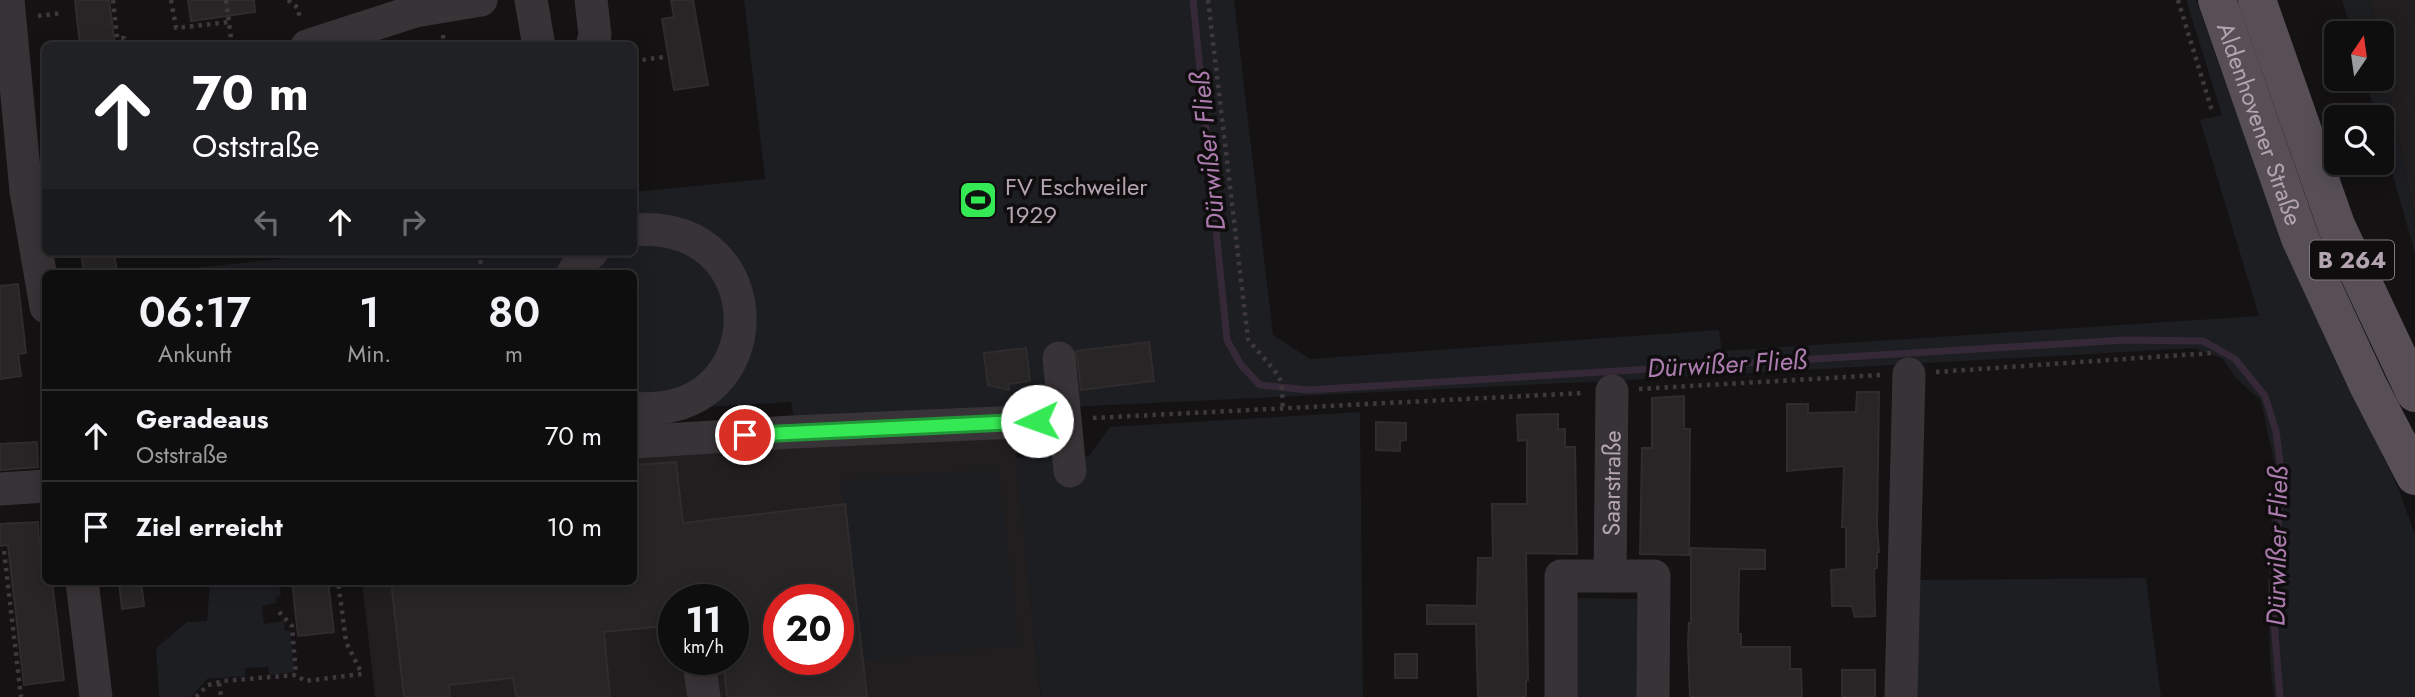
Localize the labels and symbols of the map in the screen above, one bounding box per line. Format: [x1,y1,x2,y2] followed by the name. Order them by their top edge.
[2209,17,2312,230] street label: Aldenhovener Straße
[2324,21,2394,91] north arrow
[1181,69,1235,233] water label: Dürwißer Fließ
[1005,169,1148,232] place label: FV Eschweiler 1929
[957,179,999,221] sports icon: FV Eschweiler 1929
[2310,241,2394,280] road number: B 264
[1646,341,1808,387] water label: Dürwißer Fließ
[1000,384,1074,458] position arrow
[715,405,775,465] pin
[1593,430,1629,536] street label: Saarstraße
[2257,465,2297,627] water label: Dürwißer Fließ
[763,584,854,675] speed limit sign: 20

